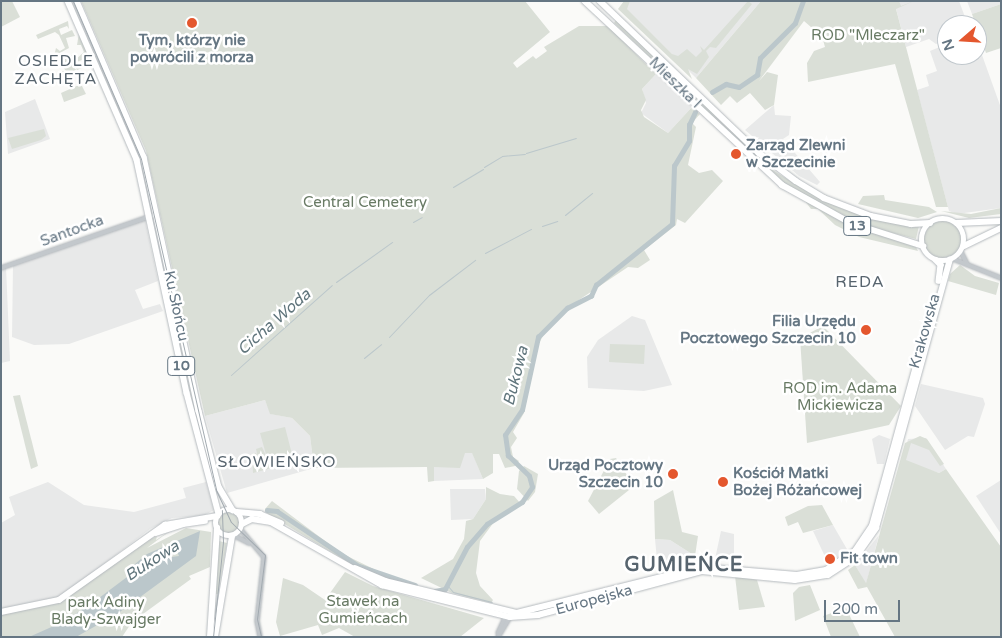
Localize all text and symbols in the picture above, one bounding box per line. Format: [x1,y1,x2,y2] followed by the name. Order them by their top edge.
[937,15,987,65] north arrow
[186,17,198,29] marker: Tym, którzy nie powrócili z morza
[811,27,925,45] park label: ROD "Mleczarz"
[130,31,254,66] place label: Tym, którzy nie powrócili z morza
[938,37,958,53] text: N
[14,51,98,89] district label: OSIEDLE ZACHĘTA
[645,54,705,112] street label: Mieszka I
[746,136,845,171] place label: Zarząd Zlewni w Szczecinie
[730,148,742,160] marker: Zarząd Zlewni w Szczecinie
[303,194,427,212] park label: Central Cemetery
[38,211,106,251] street label: Santocka
[842,215,872,238] road number: 13
[160,269,192,343] street label: Ku Słońcu
[835,272,885,292] district label: REDA
[233,285,315,359] water label: Cicha Woda
[906,292,944,370] street label: Krakowska
[680,312,856,347] place label: Filia Urzędu Pocztowego Szczecin 10
[860,324,872,336] marker: Filia Urzędu Pocztowego Szczecin 10
[499,344,533,408] water label: Bukowa
[166,354,196,378] road number: 10
[783,379,897,414] park label: ROD im. Adama Mickiewicza
[216,452,338,472] district label: SŁOWIEŃSKO
[548,456,663,491] place label: Urząd Pocztowy Szczecin 10
[733,464,862,499] place label: Kościół Matki Bożej Różańcowej
[667,468,679,480] marker: Urząd Pocztowy Szczecin 10
[717,476,729,488] marker: Kościół Matki Bożej Różańcowej
[121,536,183,586] water label: Bukowa
[840,550,898,568] place label: Fit town
[624,553,744,577] district label: GUMIEŃCE
[824,553,836,565] marker: Fit town
[554,581,634,619] street label: Europejska
[827,590,903,622] scale bar
[318,592,408,627] park label: Stawek na Gumieńcach
[51,593,161,628] park label: park Adiny Blady-Szwajger
[832,600,878,618] text: 200 m

